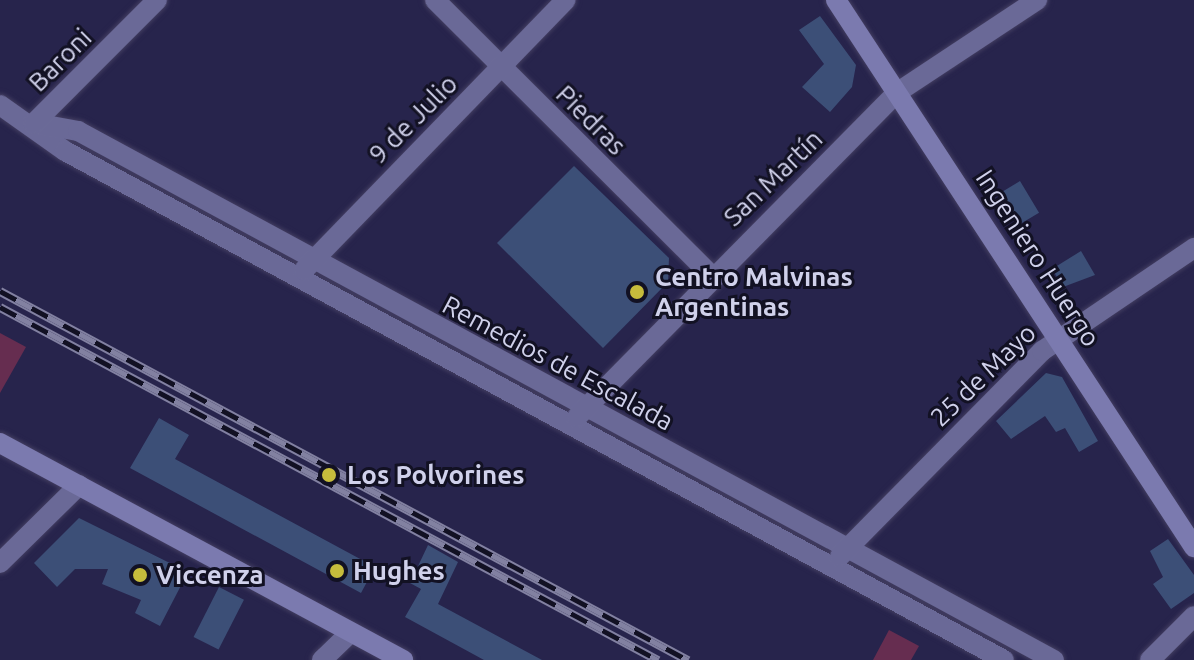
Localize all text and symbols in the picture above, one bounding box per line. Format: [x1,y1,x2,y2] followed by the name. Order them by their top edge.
[22,22,98,98] street label: Baroni
[362,68,464,170] street label: 9 de Julio
[550,79,632,161] street label: Piedras
[717,123,829,233] street label: San Martín
[969,164,1107,352] street label: Ingeniero Huergo
[655,261,853,322] place label: Centro Malvinas Argentinas
[626,281,648,303] marker: Centro Malvinas Argentinas
[437,289,679,437] street label: Remedios de Escalada
[924,317,1042,433] street label: 25 de Mayo
[347,459,524,491] place label: Los Polvorines
[318,464,340,486] marker: Los Polvorines
[353,555,445,587] place label: Hughes
[156,559,264,591] place label: Viccenza
[328,562,346,580] marker: Hughes
[131,566,149,584] marker: Viccenza

